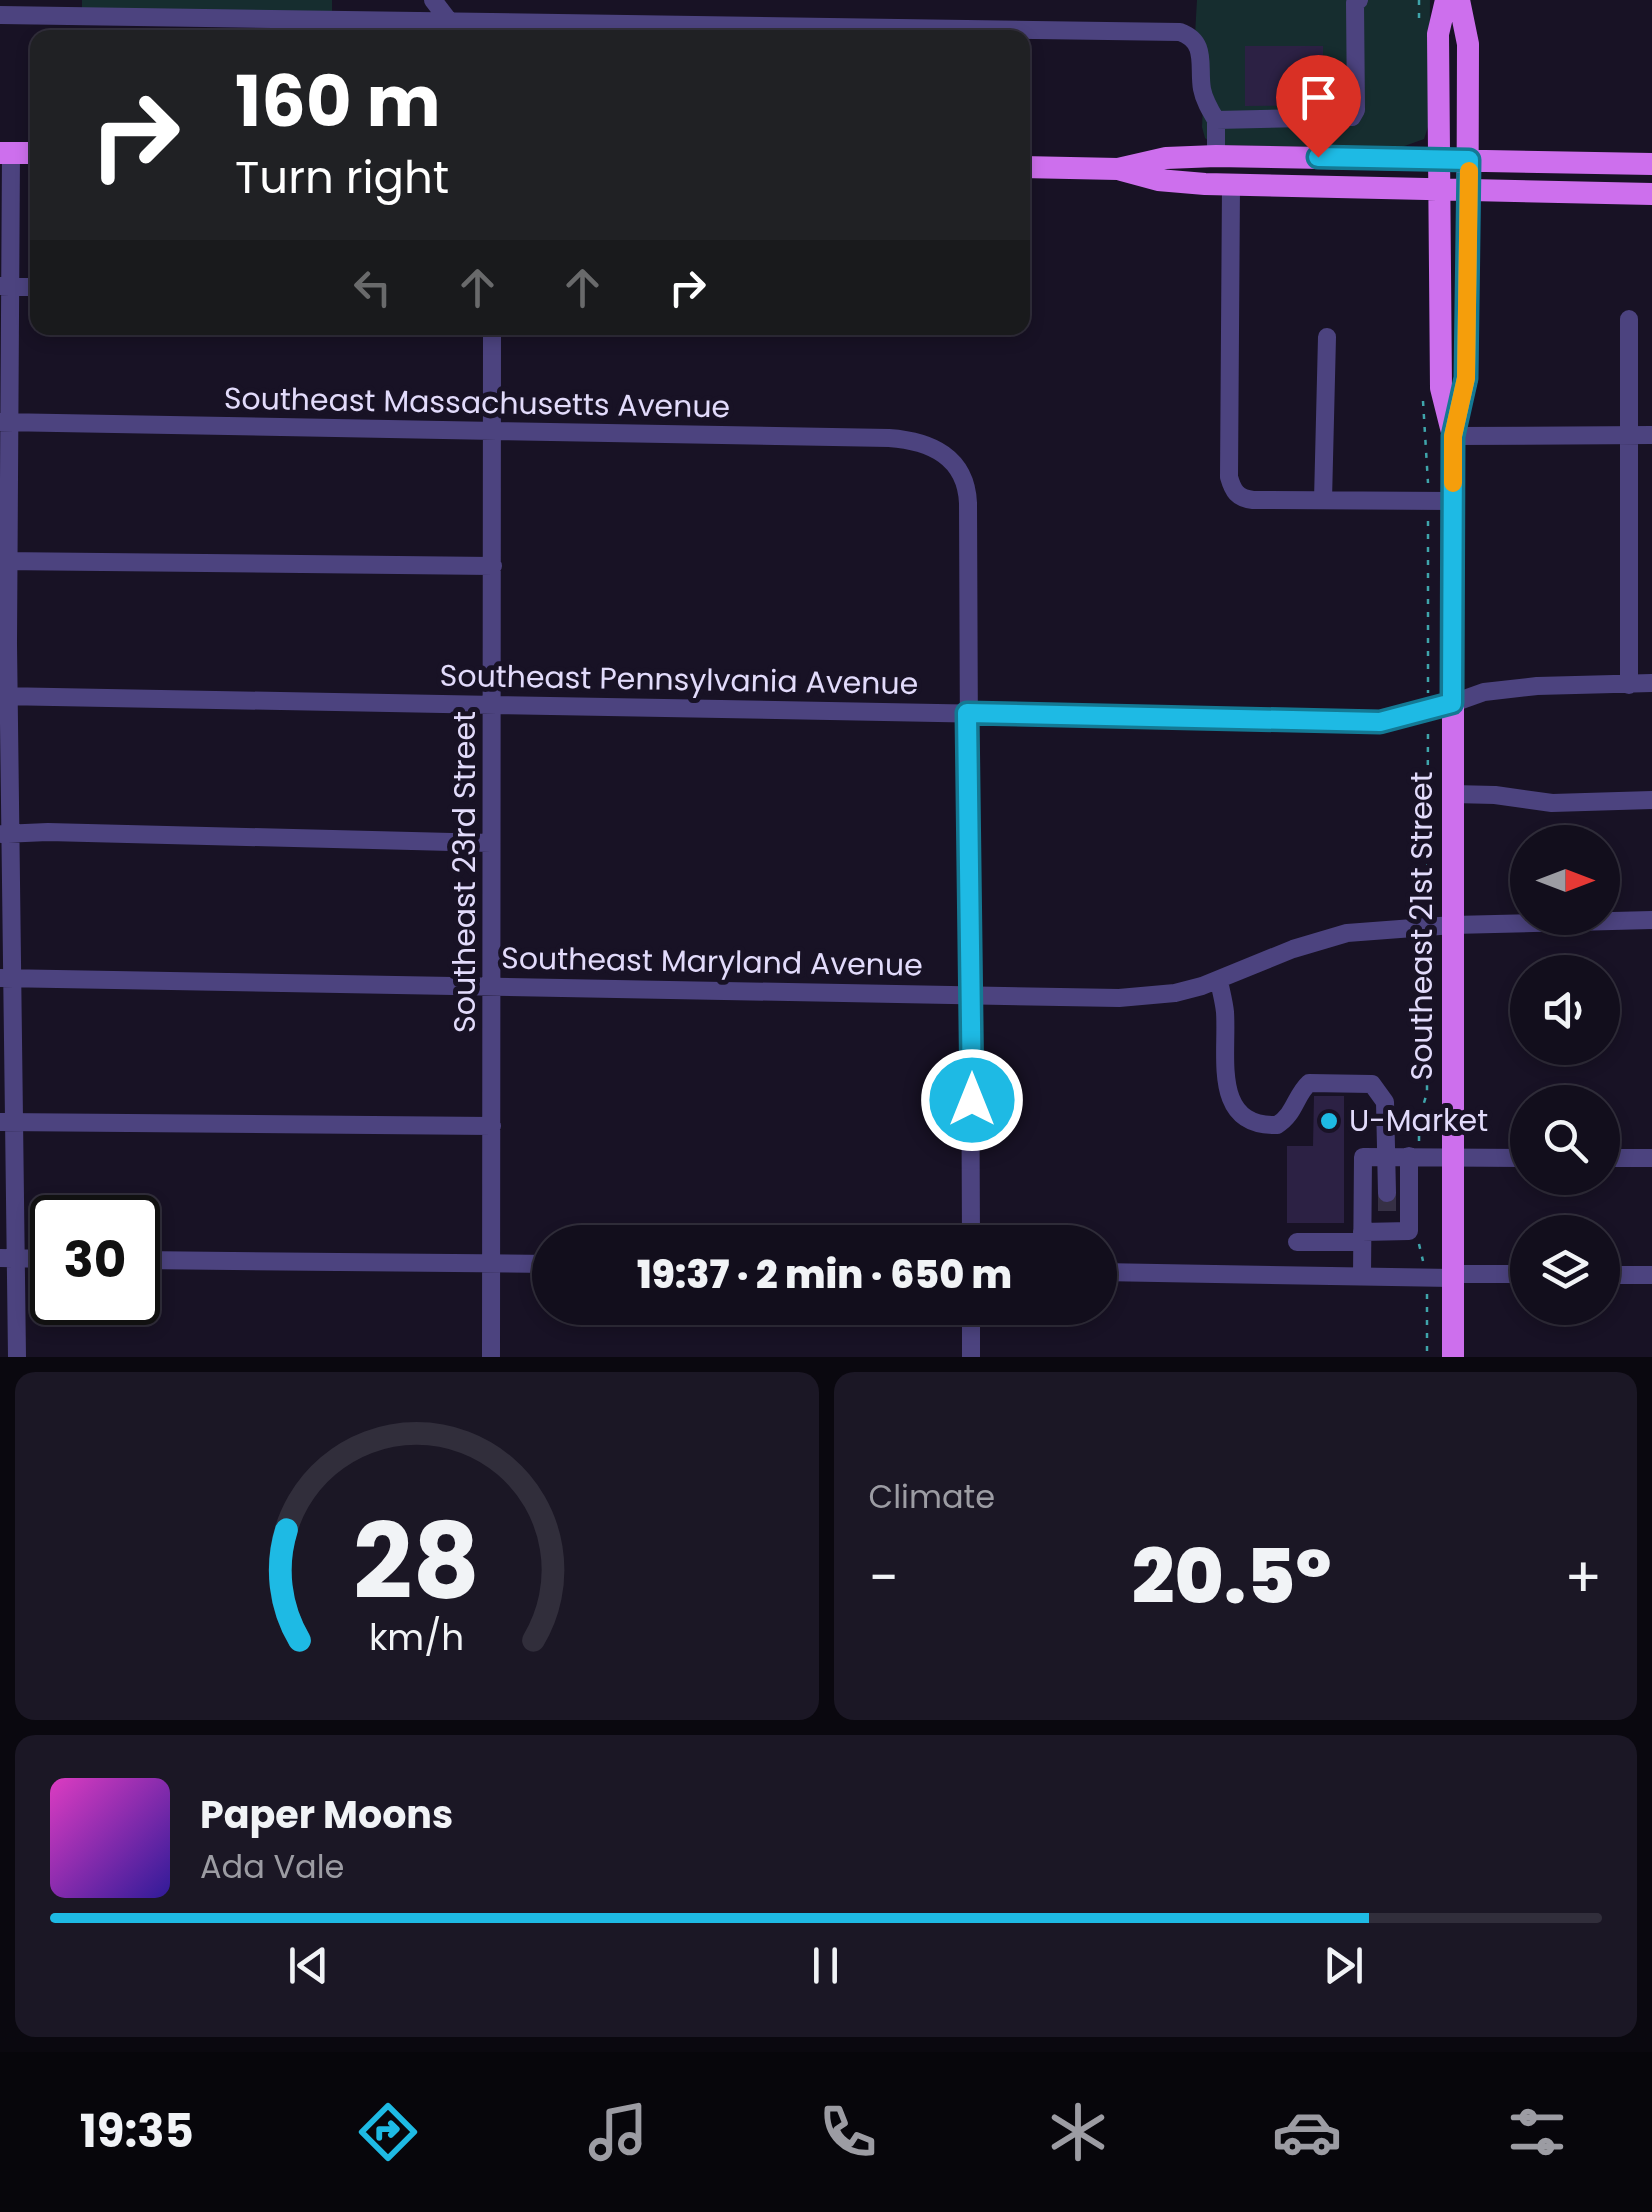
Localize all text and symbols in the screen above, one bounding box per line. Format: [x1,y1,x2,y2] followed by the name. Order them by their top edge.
[235,52,441,151] text: 160 m
[1276,55,1361,158] pin
[70,70,200,200] icon: right
[1291,70,1346,125] icon: arrive
[235,146,449,209] text: Turn right
[345,260,400,315] icon: left
[450,260,505,315] icon: ahead
[555,260,610,315] icon: ahead
[660,260,715,315] icon: right
[224,377,731,428] street label: Southeast Massachusetts Avenue
[439,654,919,705] street label: Southeast Pennsylvania Avenue
[443,711,486,1033] street label: Southeast 23rd Street
[1400,772,1443,1080] street label: Southeast 21st Street
[1510,825,1620,935] north arrow
[1510,825,1620,1325] map controls
[501,936,923,987] street label: Southeast Maryland Avenue
[1510,955,1620,1065] button: sound
[920,1048,1024,1152] position arrow
[1510,1085,1620,1195] button: search
[1349,1099,1488,1142] place label: U-Market
[1318,1110,1340,1132] marker: U-Market
[30,1195,160,1325] speed limit sign: 30
[1510,1215,1620,1325] button: layers
[637,1248,1012,1301] text: 19:37 · 2 min · 650 m
[869,1474,995,1519] text: Climate
[353,1489,480,1634] text: 28
[1132,1524,1331,1629] text: 20.5°
[869,1539,899,1616] text: −
[1564,1539,1602,1616] text: +
[369,1612,464,1663] text: km/h
[200,1788,453,1841] text: Paper Moons
[200,1844,344,1889] text: Ada Vale
[281,1938,336,1993] icon: previous
[798,1938,853,1993] icon: pause
[1316,1938,1371,1993] icon: next
[353,2097,423,2167] icon: directions
[583,2097,653,2167] icon: music
[813,2097,883,2167] icon: phone
[1043,2097,1113,2167] icon: climate
[1272,2097,1342,2167] icon: car
[1502,2097,1572,2167] icon: filters
[80,2100,194,2163] text: 19:35

